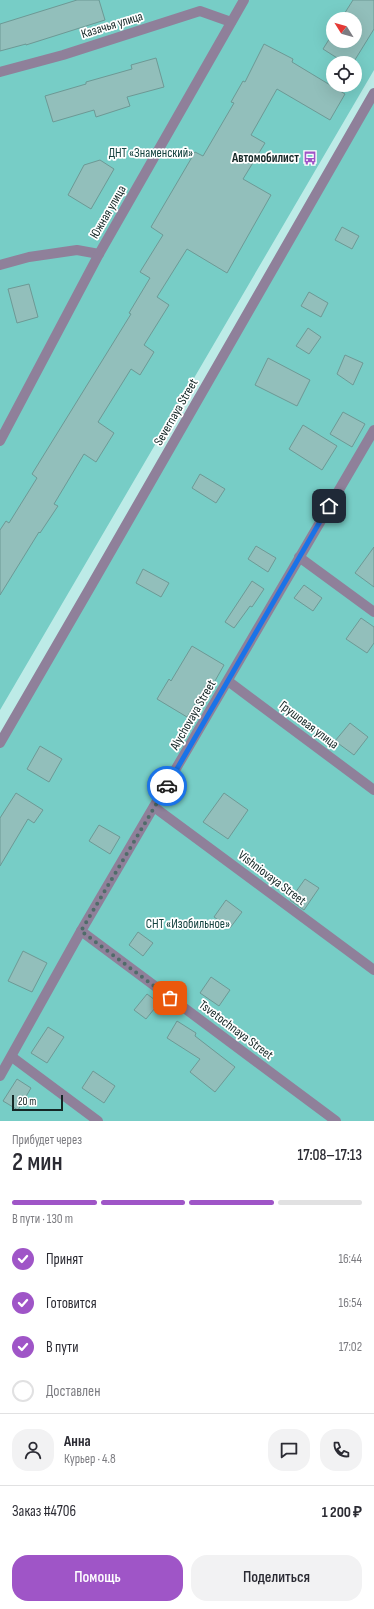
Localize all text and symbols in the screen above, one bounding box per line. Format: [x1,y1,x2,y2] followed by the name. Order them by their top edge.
[79,8,145,42] street label: Казачья улица
[326,12,362,48] north arrow
[326,12,362,92] map controls
[326,56,362,92] button: locate
[109,145,193,161] park label: ДНТ «Знаменский»
[231,150,299,166] place label: Автомобилист
[302,150,318,166] bus stop icon: Автомобилист
[86,182,130,242] street label: Южная улица
[150,376,202,448] street label: Severnaya Street
[312,489,346,523] pin
[318,495,340,517] icon: home
[166,677,219,754] street label: Alychovaya Street
[276,697,342,753] street label: Грушовая улица
[147,766,187,806] courier
[156,775,178,797] icon: car
[235,847,309,909] street label: Vishniovaya Street
[146,916,230,932] park label: СНТ «Изобильное»
[153,981,187,1015] pin
[159,987,181,1009] icon: bag
[196,997,276,1063] street label: Tsvetochnaya Street
[12,1093,63,1112] scale bar
[18,1095,36,1108] text: 20 m
[12,1132,82,1148] text: Прибудет через
[298,1146,362,1165] text: 17:08–17:13
[12,1147,63,1178] text: 2 мин
[12,1211,73,1227] text: В пути · 130 m
[12,1248,34,1270] icon: check
[46,1250,83,1269] text: Принят
[338,1251,362,1267] text: 16:44
[12,1292,34,1314] icon: check
[46,1294,97,1313] text: Готовится
[339,1295,362,1311] text: 16:54
[12,1336,34,1358] icon: check
[46,1338,78,1357] text: В пути
[339,1339,362,1355] text: 17:02
[46,1382,100,1401] text: Доставлен
[12,1429,54,1471] button: person
[268,1429,310,1471] button: chat
[320,1429,362,1471] button: phone
[64,1432,91,1451] text: Анна
[64,1451,116,1467] text: Курьер · 4.8
[12,1502,76,1521] text: Заказ #4706
[322,1503,362,1522] text: 1 200 ₽
[12,1555,183,1601] button: Помощь
[191,1555,362,1601] button: Поделиться

